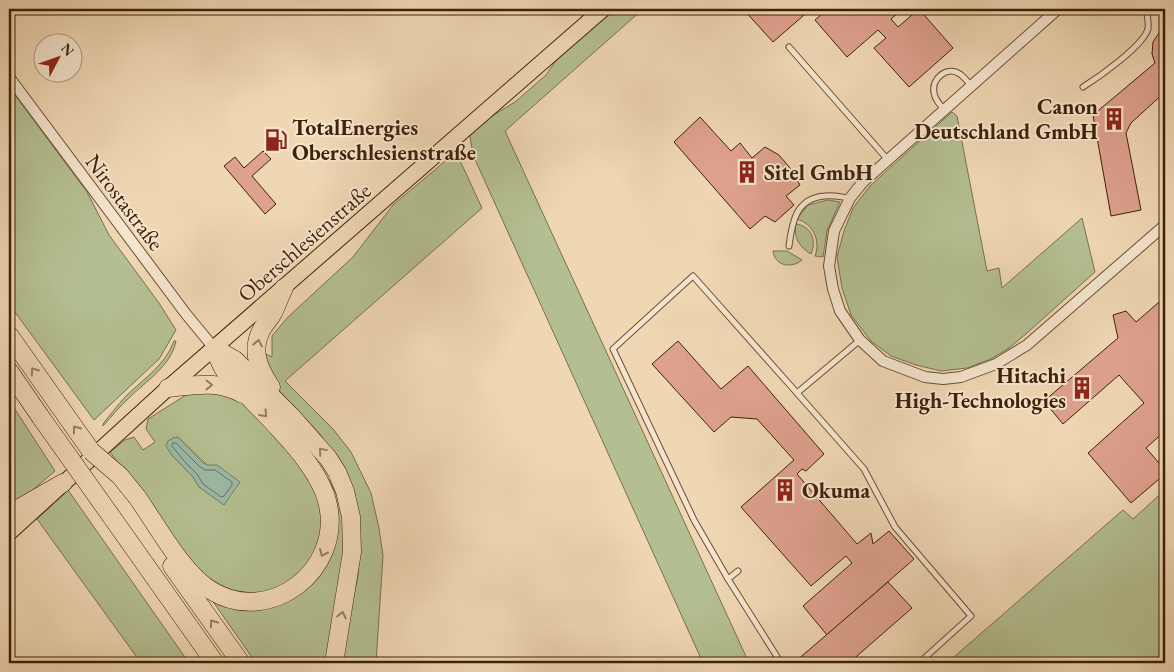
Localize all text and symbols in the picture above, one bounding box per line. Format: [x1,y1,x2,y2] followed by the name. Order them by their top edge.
[32,32,82,82] north arrow
[57,39,79,60] text: N
[914,92,1099,146] place label: Canon Deutschland GmbH
[1101,106,1127,132] building icon: Canon Deutschland GmbH
[292,113,476,167] place label: TotalEnergies Oberschlesienstraße
[263,127,289,153] fuel station icon: TotalEnergies Oberschlesienstraße
[79,148,171,257] street label: Nirostastraße
[764,158,873,187] place label: Sitel GmbH
[734,159,760,185] building icon: Sitel GmbH
[231,176,377,308] street label: Oberschlesienstraße
[252,339,262,347] one-way arrow
[895,361,1067,415] place label: Hitachi High-Technologies
[31,367,40,377] one-way arrow
[1069,375,1095,401] building icon: Hitachi High-Technologies
[206,380,214,390] one-way arrow
[258,408,267,417] one-way arrow
[73,425,82,435] one-way arrow
[319,448,327,457] one-way arrow
[802,476,871,505] place label: Okuma
[772,477,798,503] building icon: Okuma
[318,548,329,557] one-way arrow
[336,611,347,620] one-way arrow
[209,620,219,629] one-way arrow

